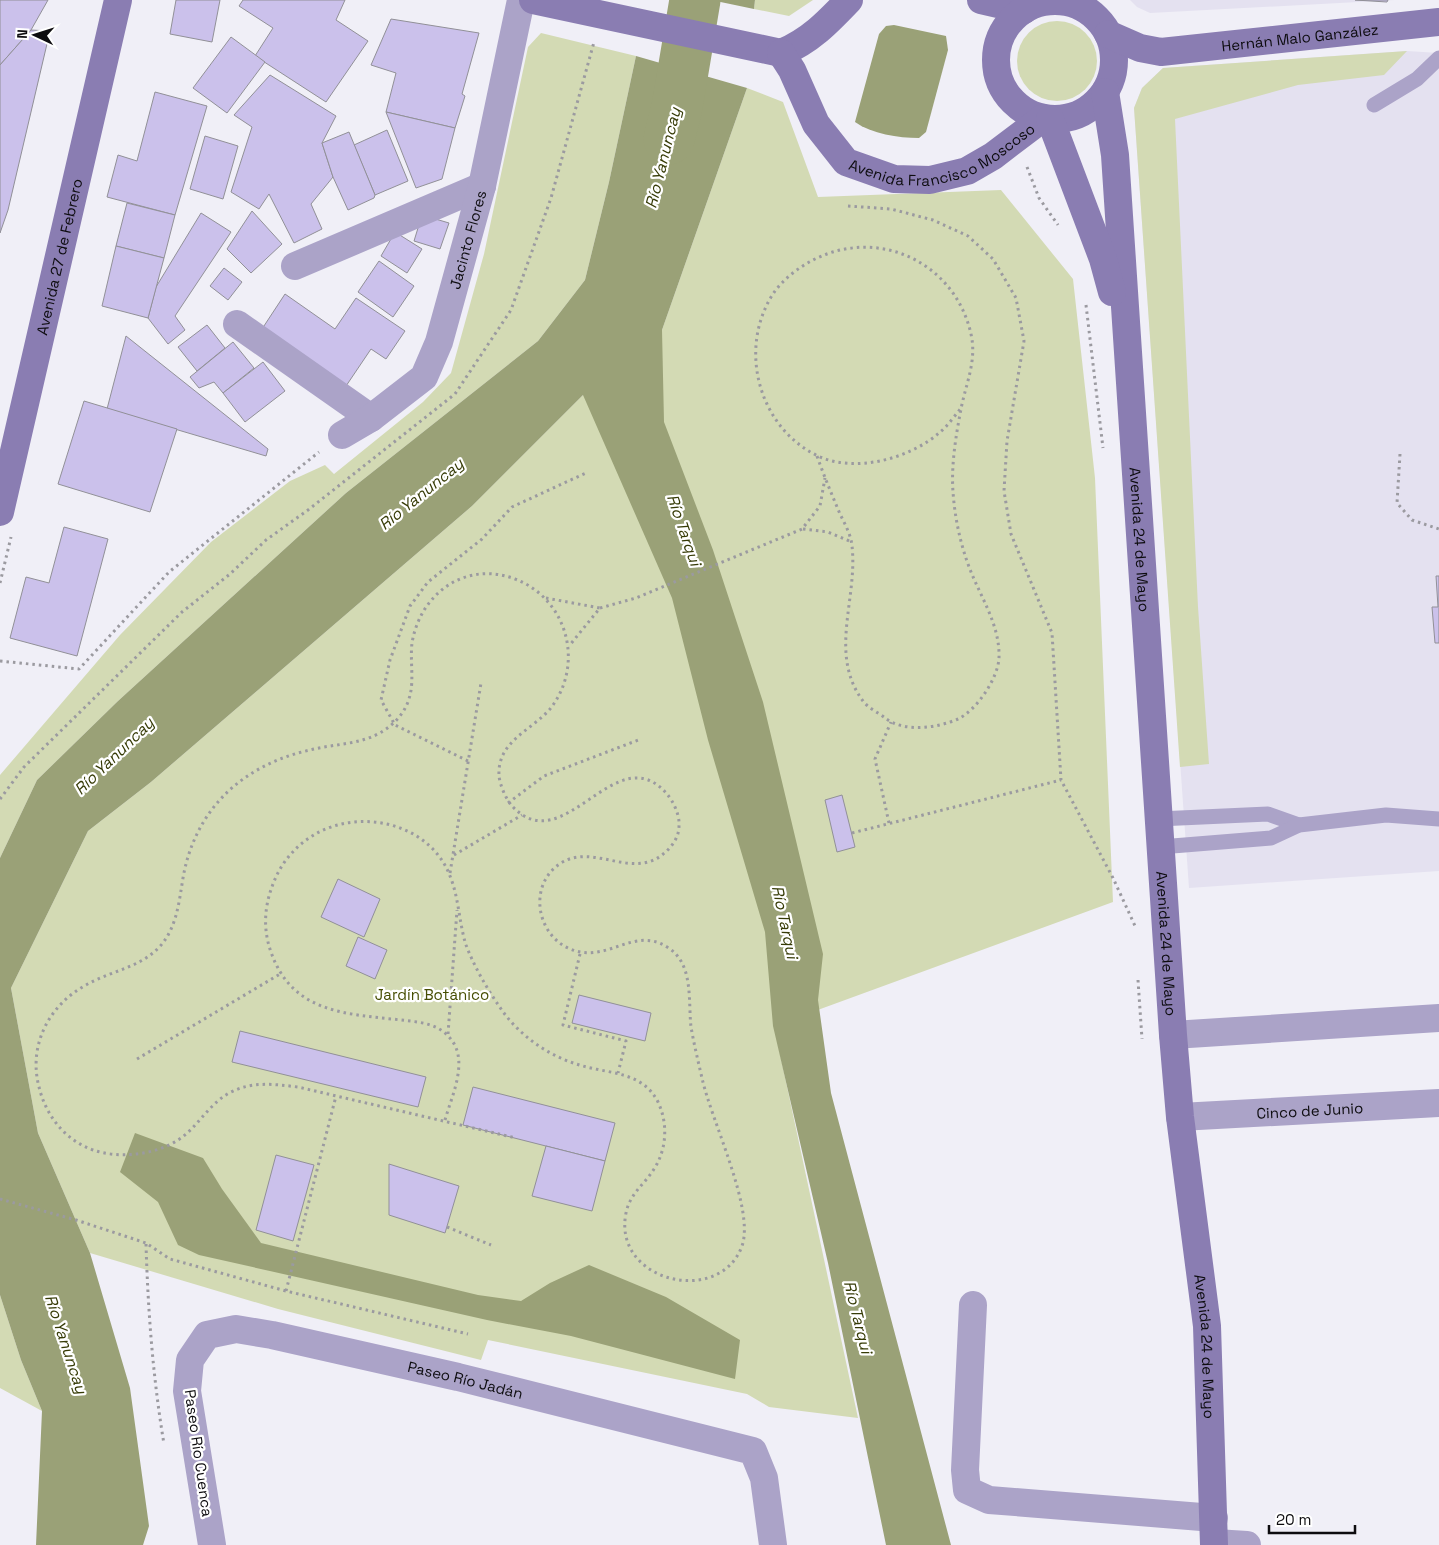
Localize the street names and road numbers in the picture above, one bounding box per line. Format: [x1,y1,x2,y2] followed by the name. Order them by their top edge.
[1220,19,1379,55] street label: Hernán Malo Ganzález
[847,118,1038,190] street label: Avenida Francisco Moscoso
[32,177,86,337] street label: Avenida 27 de Febrero
[445,188,490,291] street label: Jacinto Flores
[1126,466,1155,612] street label: Avenida 24 de Mayo
[1153,870,1181,1017] street label: Avenida 24 de Mayo
[1256,1098,1364,1122] street label: Cinco de Junio
[1191,1273,1219,1419] street label: Avenida 24 de Mayo
[406,1356,525,1402] street label: Paseo Río Jadán
[181,1388,217,1518] street label: Paseo Río Cuenca

